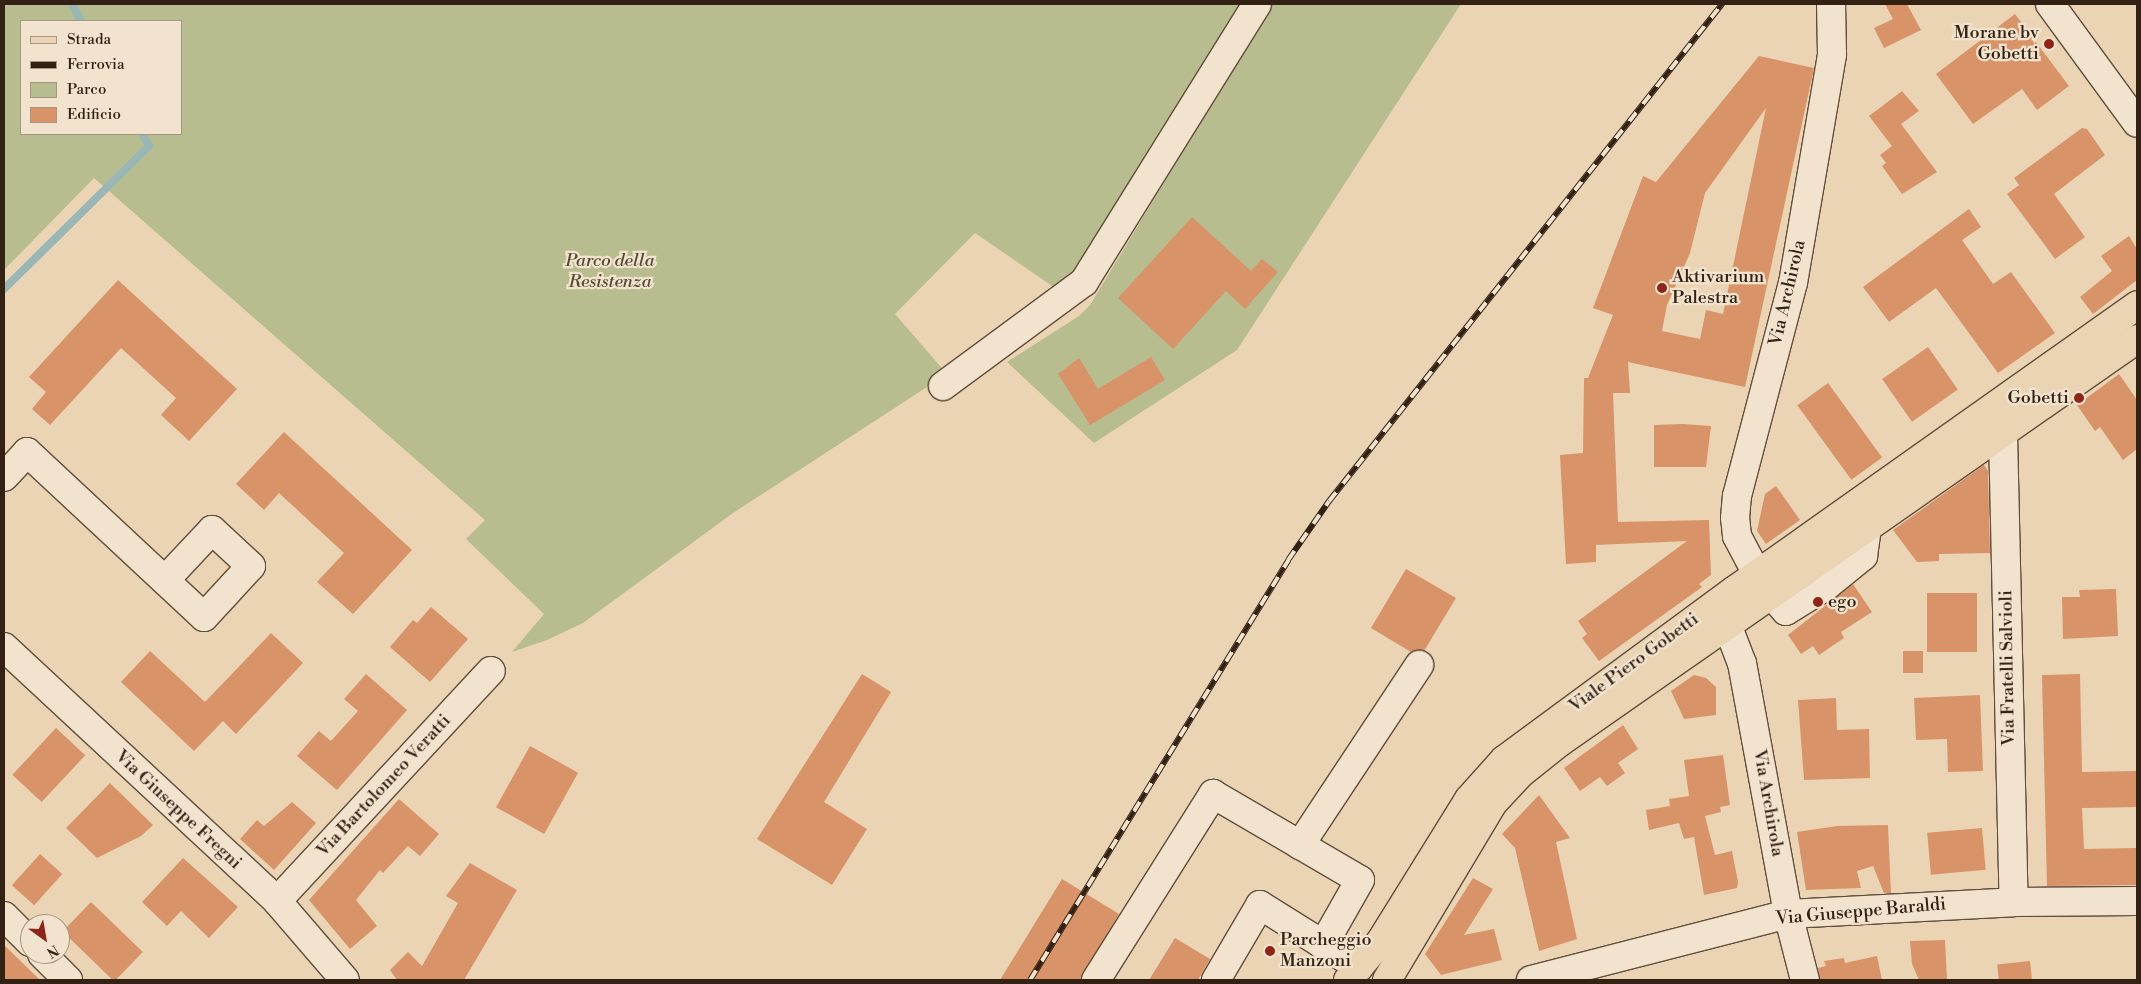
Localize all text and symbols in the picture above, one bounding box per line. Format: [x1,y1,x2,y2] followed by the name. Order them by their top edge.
[20,20,182,135] legend
[1954,23,2039,66] place label: Morane bv Gobetti
[67,30,111,49] text: Strada
[2043,38,2055,50] marker: Morane bv Gobetti
[67,55,125,74] text: Ferrovia
[67,80,106,99] text: Parco
[67,105,121,124] text: Edificio
[1765,238,1811,348] street label: Via Archirola
[565,251,655,294] park label: Parco della Resistenza
[1672,267,1764,310] place label: Aktivarium Palestra
[1656,282,1668,294] marker: Aktivarium Palestra
[2008,387,2069,409] place label: Gobetti
[2073,392,2085,404] marker: Gobetti
[1996,590,2020,746] street label: Via Fratelli Salvioli
[1828,591,1857,613] place label: ego
[1812,596,1824,608] marker: ego
[1565,609,1703,717] street label: Viale Piero Gobetti
[312,710,456,862] street label: Via Bartolomeo Veratti
[110,746,246,874] street label: Via Giuseppe Fregni
[1748,748,1788,858] street label: Via Archirola
[1775,894,1947,930] street label: Via Giuseppe Baraldi
[20,914,70,964] north arrow
[1280,930,1372,972] place label: Parcheggio Manzoni
[43,940,62,961] text: N
[1264,945,1276,957] marker: Parcheggio Manzoni

